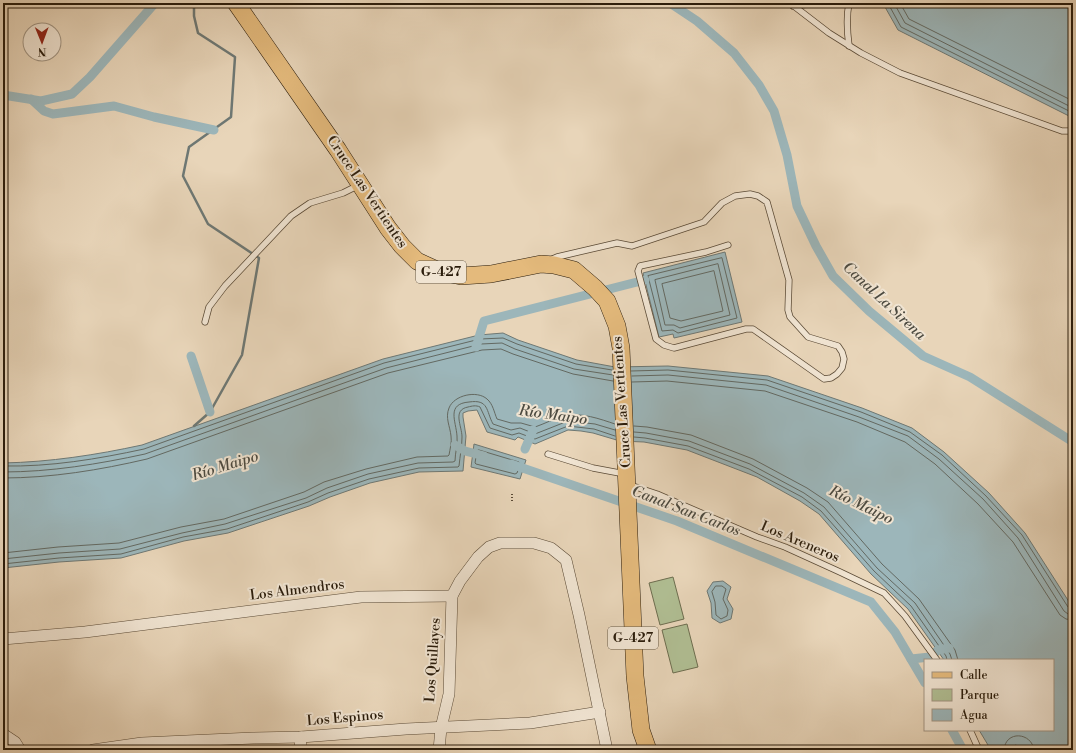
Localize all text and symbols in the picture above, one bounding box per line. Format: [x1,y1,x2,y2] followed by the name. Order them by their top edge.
[22,22,62,62] north arrow
[37,44,47,58] text: N
[323,132,411,252] street label: Cruce Las Vertientes
[838,258,930,345] water label: Canal La Sirena
[416,261,466,283] road number: G-427
[608,336,636,468] street label: Cruce Las Vertientes
[517,401,589,429] water label: Río Maipo
[188,447,261,485] water label: Río Maipo
[825,481,896,529] water label: Río Maipo
[629,482,743,541] water label: Canal San Carlos
[758,517,842,567] street label: Los Areneros
[249,575,345,605] street label: Los Almendros
[421,617,445,703] street label: Los Quillayes
[608,627,658,649] road number: G-427
[924,659,1054,731] legend
[960,668,987,683] text: Calle
[960,688,999,703] text: Parque
[306,706,384,730] street label: Los Espinos
[959,708,989,723] text: Agua

